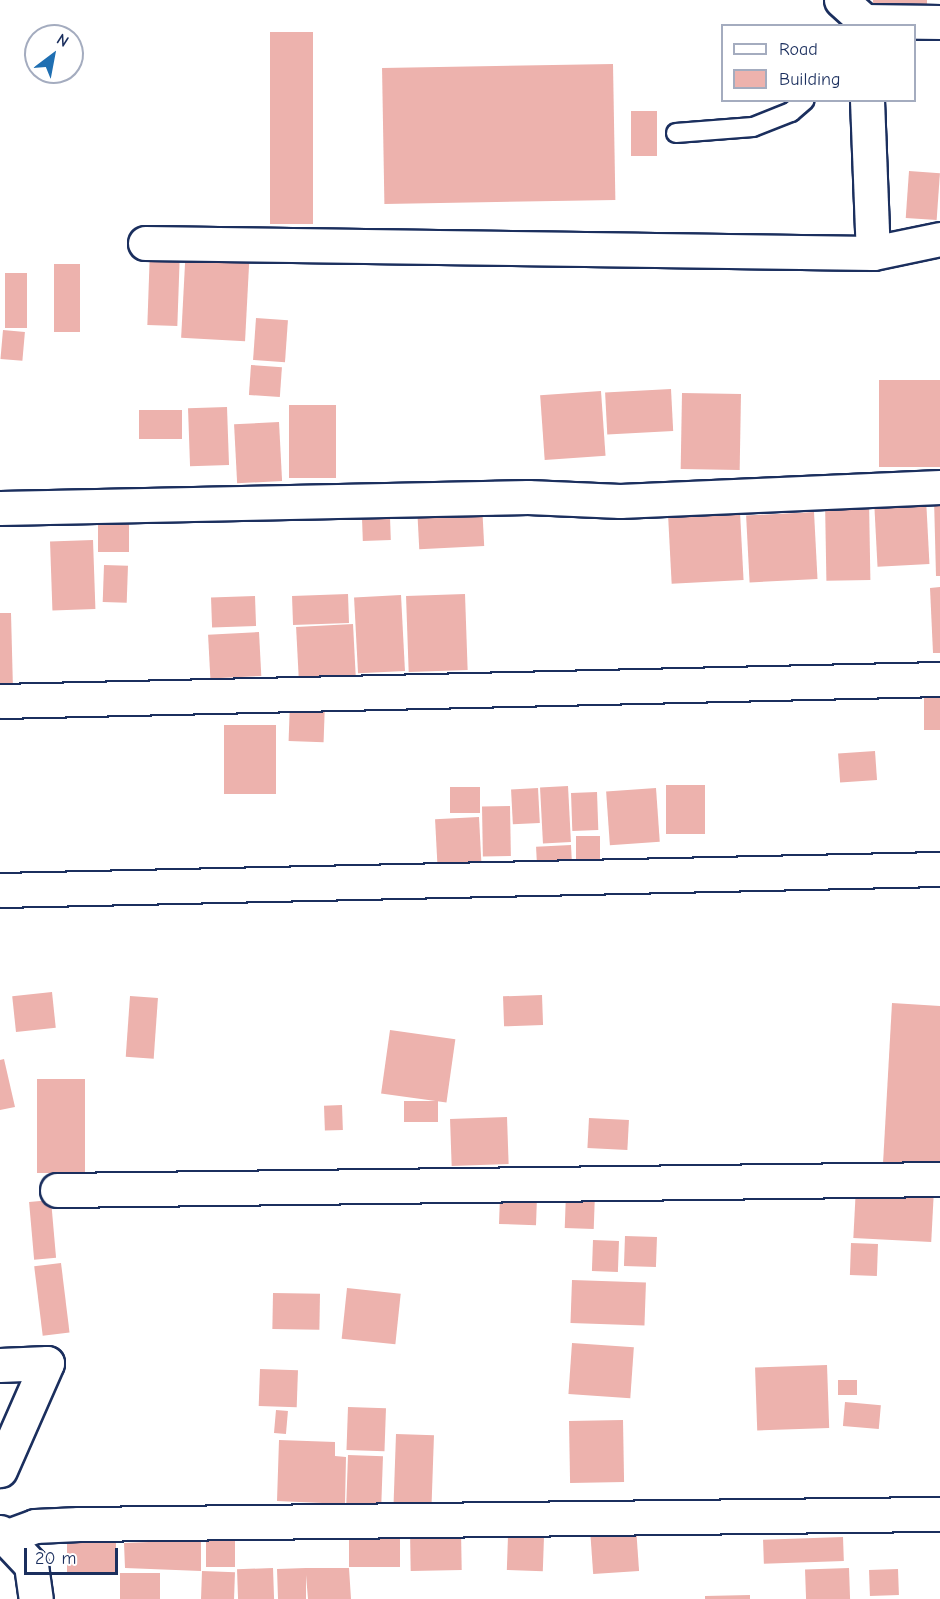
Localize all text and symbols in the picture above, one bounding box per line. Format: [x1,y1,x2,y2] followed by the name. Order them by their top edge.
[24,24,84,84] north arrow
[721,24,916,102] legend
[53,30,72,51] text: N
[779,39,818,60] text: Road
[779,69,841,90] text: Building
[27,1536,122,1574] scale bar
[35,1548,76,1569] text: 20 m

